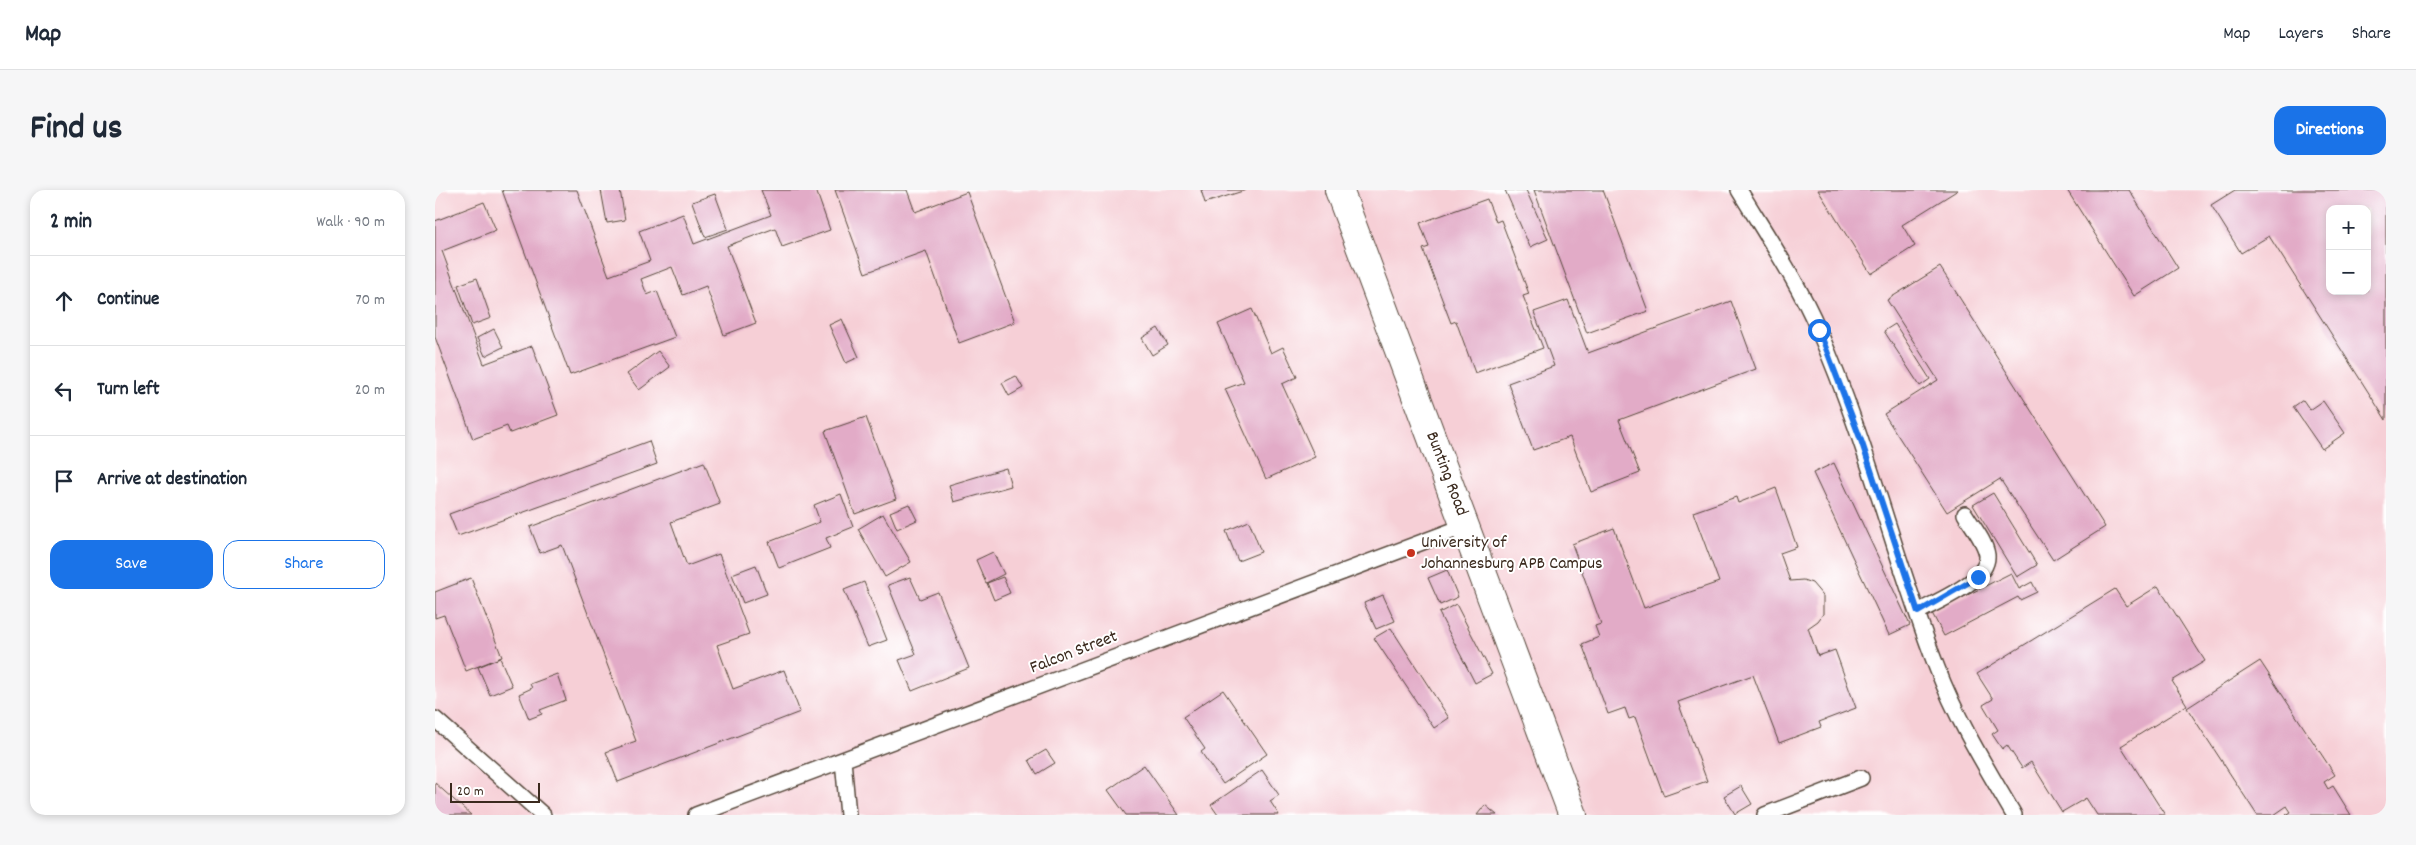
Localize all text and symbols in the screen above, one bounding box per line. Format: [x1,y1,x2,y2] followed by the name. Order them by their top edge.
[25,18,61,52] text: Map
[2223,22,2250,47] text: Map
[2278,22,2324,47] text: Layers
[2352,22,2391,47] text: Share
[30,105,122,155] text: Find us
[2274,106,2386,155] button: Directions
[2326,205,2371,295] map controls
[2326,205,2371,250] button: +
[50,208,92,238] text: 2 min
[316,211,385,234] text: Walk · 90 m
[2326,250,2371,295] button: −
[50,287,78,315] icon: ahead
[97,287,159,314] text: Continue
[355,289,385,312] text: 70 m
[1808,319,1831,342] route start
[50,377,78,405] icon: left
[97,377,160,404] text: Turn left
[355,379,385,402] text: 20 m
[1418,428,1474,520] street label: Bunting Road
[50,467,78,495] icon: arrive
[97,467,247,494] text: Arrive at destination
[1421,531,1603,577] place label: University of Johannesburg APB Campus
[50,540,213,589] button: Save
[223,540,385,589] button: Share
[1405,547,1417,559] marker: University of Johannesburg APB Campus
[1967,566,1990,589] route end
[1026,625,1122,681] street label: Falcon Street
[450,780,540,803] scale bar
[457,782,484,802] text: 20 m

